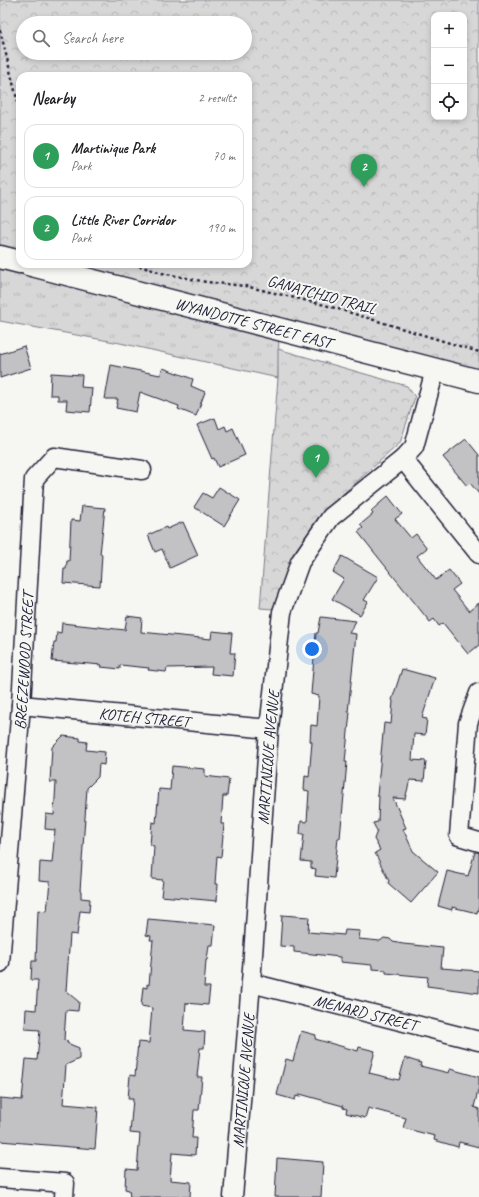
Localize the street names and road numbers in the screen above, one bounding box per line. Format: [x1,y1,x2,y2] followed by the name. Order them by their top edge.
[265,271,378,319] street label: GANATCHIO TRAIL
[173,294,338,355] street label: WYANDOTTE STREET EAST
[10,587,39,730] street label: BREEZEWOOD STREET
[253,687,284,825] street label: MARTINIQUE AVENUE
[98,704,194,733] street label: KOTEH STREET
[312,990,422,1037] street label: MENARD STREET
[228,1010,260,1148] street label: MARTINIQUE AVENUE

